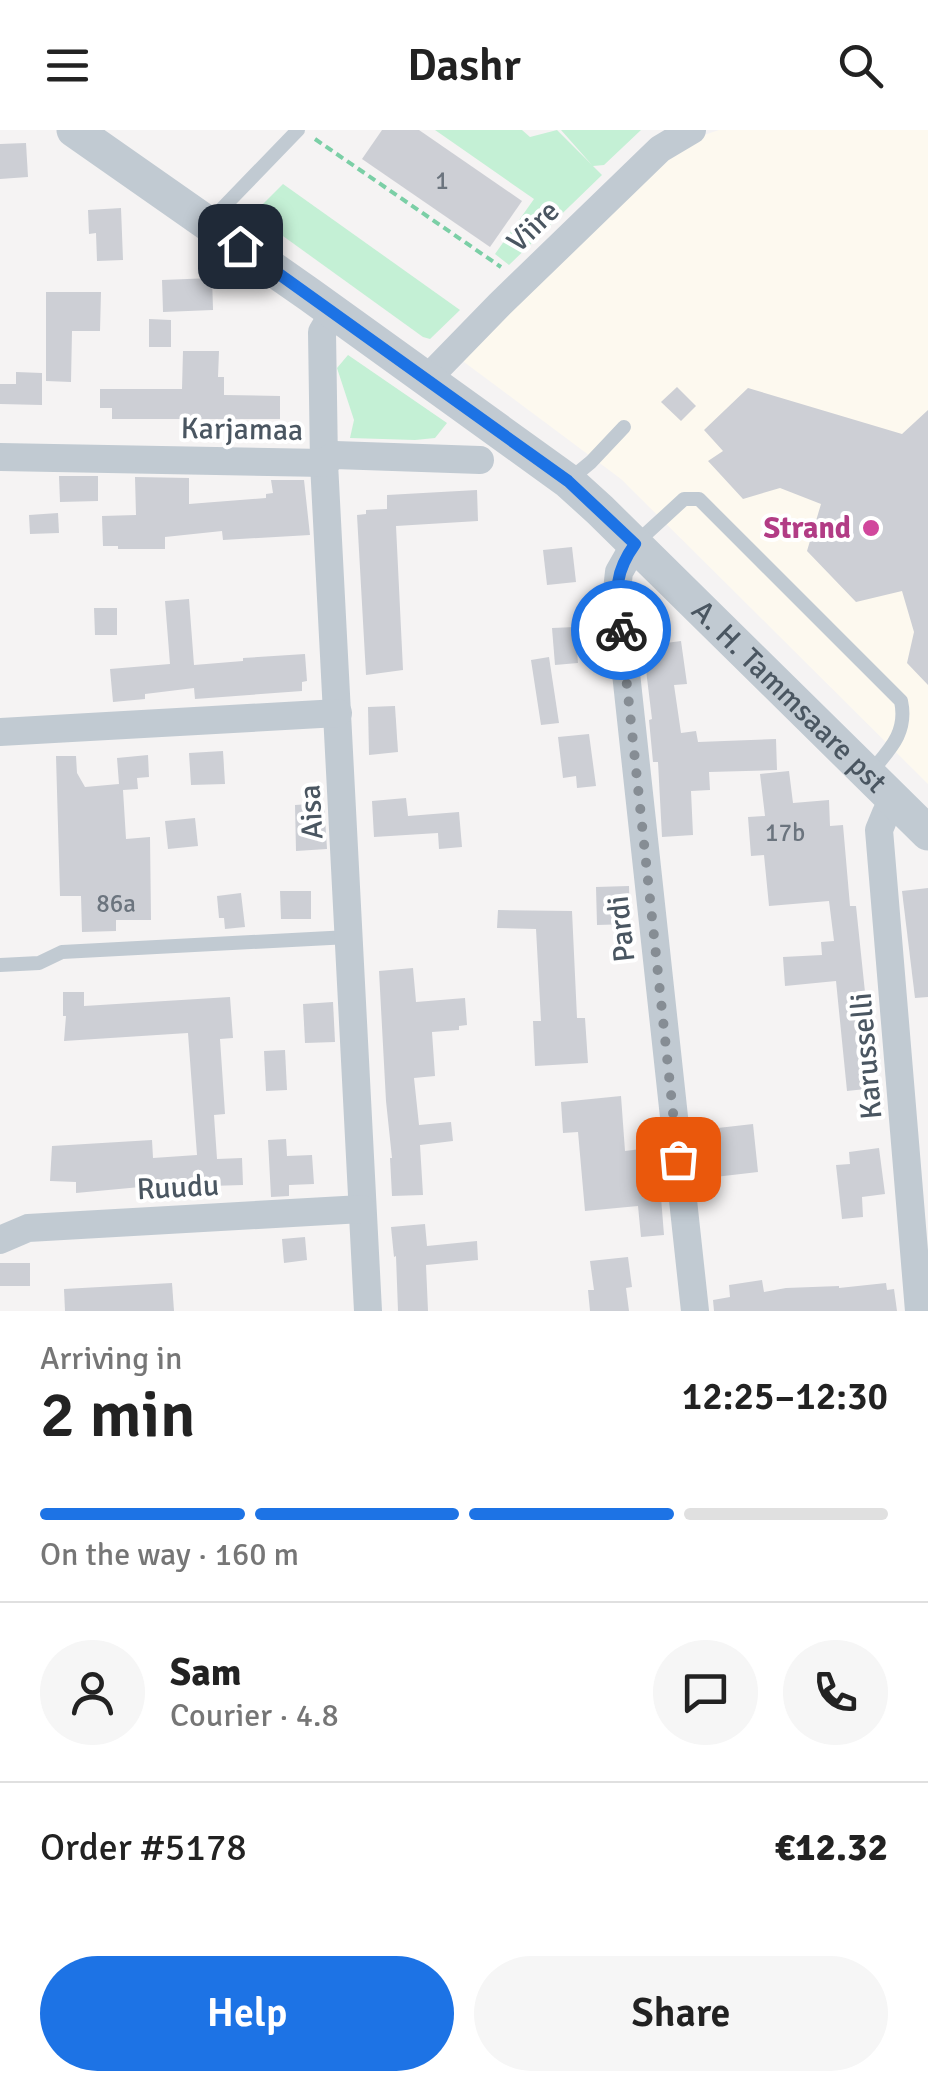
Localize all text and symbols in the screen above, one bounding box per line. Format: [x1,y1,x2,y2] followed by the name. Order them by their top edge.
[40,38,95,93] icon: menu
[407,38,521,93] text: Dashr
[833,38,888,93] icon: search
[435,165,449,196] house number: 1
[499,193,567,260] street label: Viire
[198,204,283,289] pin
[213,219,268,274] icon: home
[180,410,304,449] street label: Karjamaa
[763,510,851,547] place label: Strand
[860,517,882,539] marker: Strand
[571,580,671,680] courier
[684,593,894,801] street label: A. H. Tammsaare pst
[594,603,649,658] icon: bike
[292,784,331,840] street label: Aisa
[765,817,805,848] house number: 17b
[96,888,136,919] house number: 86a
[600,894,643,964] street label: Pardi
[843,991,890,1121] street label: Karusselli
[636,1117,721,1202] pin
[651,1132,706,1187] icon: bag
[136,1167,220,1208] street label: Ruudu
[40,1339,182,1378] text: Arriving in
[682,1373,888,1420] text: 12:25–12:30
[40,1375,196,1455] text: 2 min
[40,1535,299,1574] text: On the way · 160 m
[40,1640,145,1745] button: person
[653,1640,758,1745] button: chat
[783,1640,888,1745] button: phone
[170,1649,241,1696] text: Sam
[170,1696,339,1735] text: Courier · 4.8
[40,1824,247,1871] text: Order #5178
[775,1824,888,1871] text: €12.32
[40,1956,454,2071] button: Help
[474,1956,888,2071] button: Share

